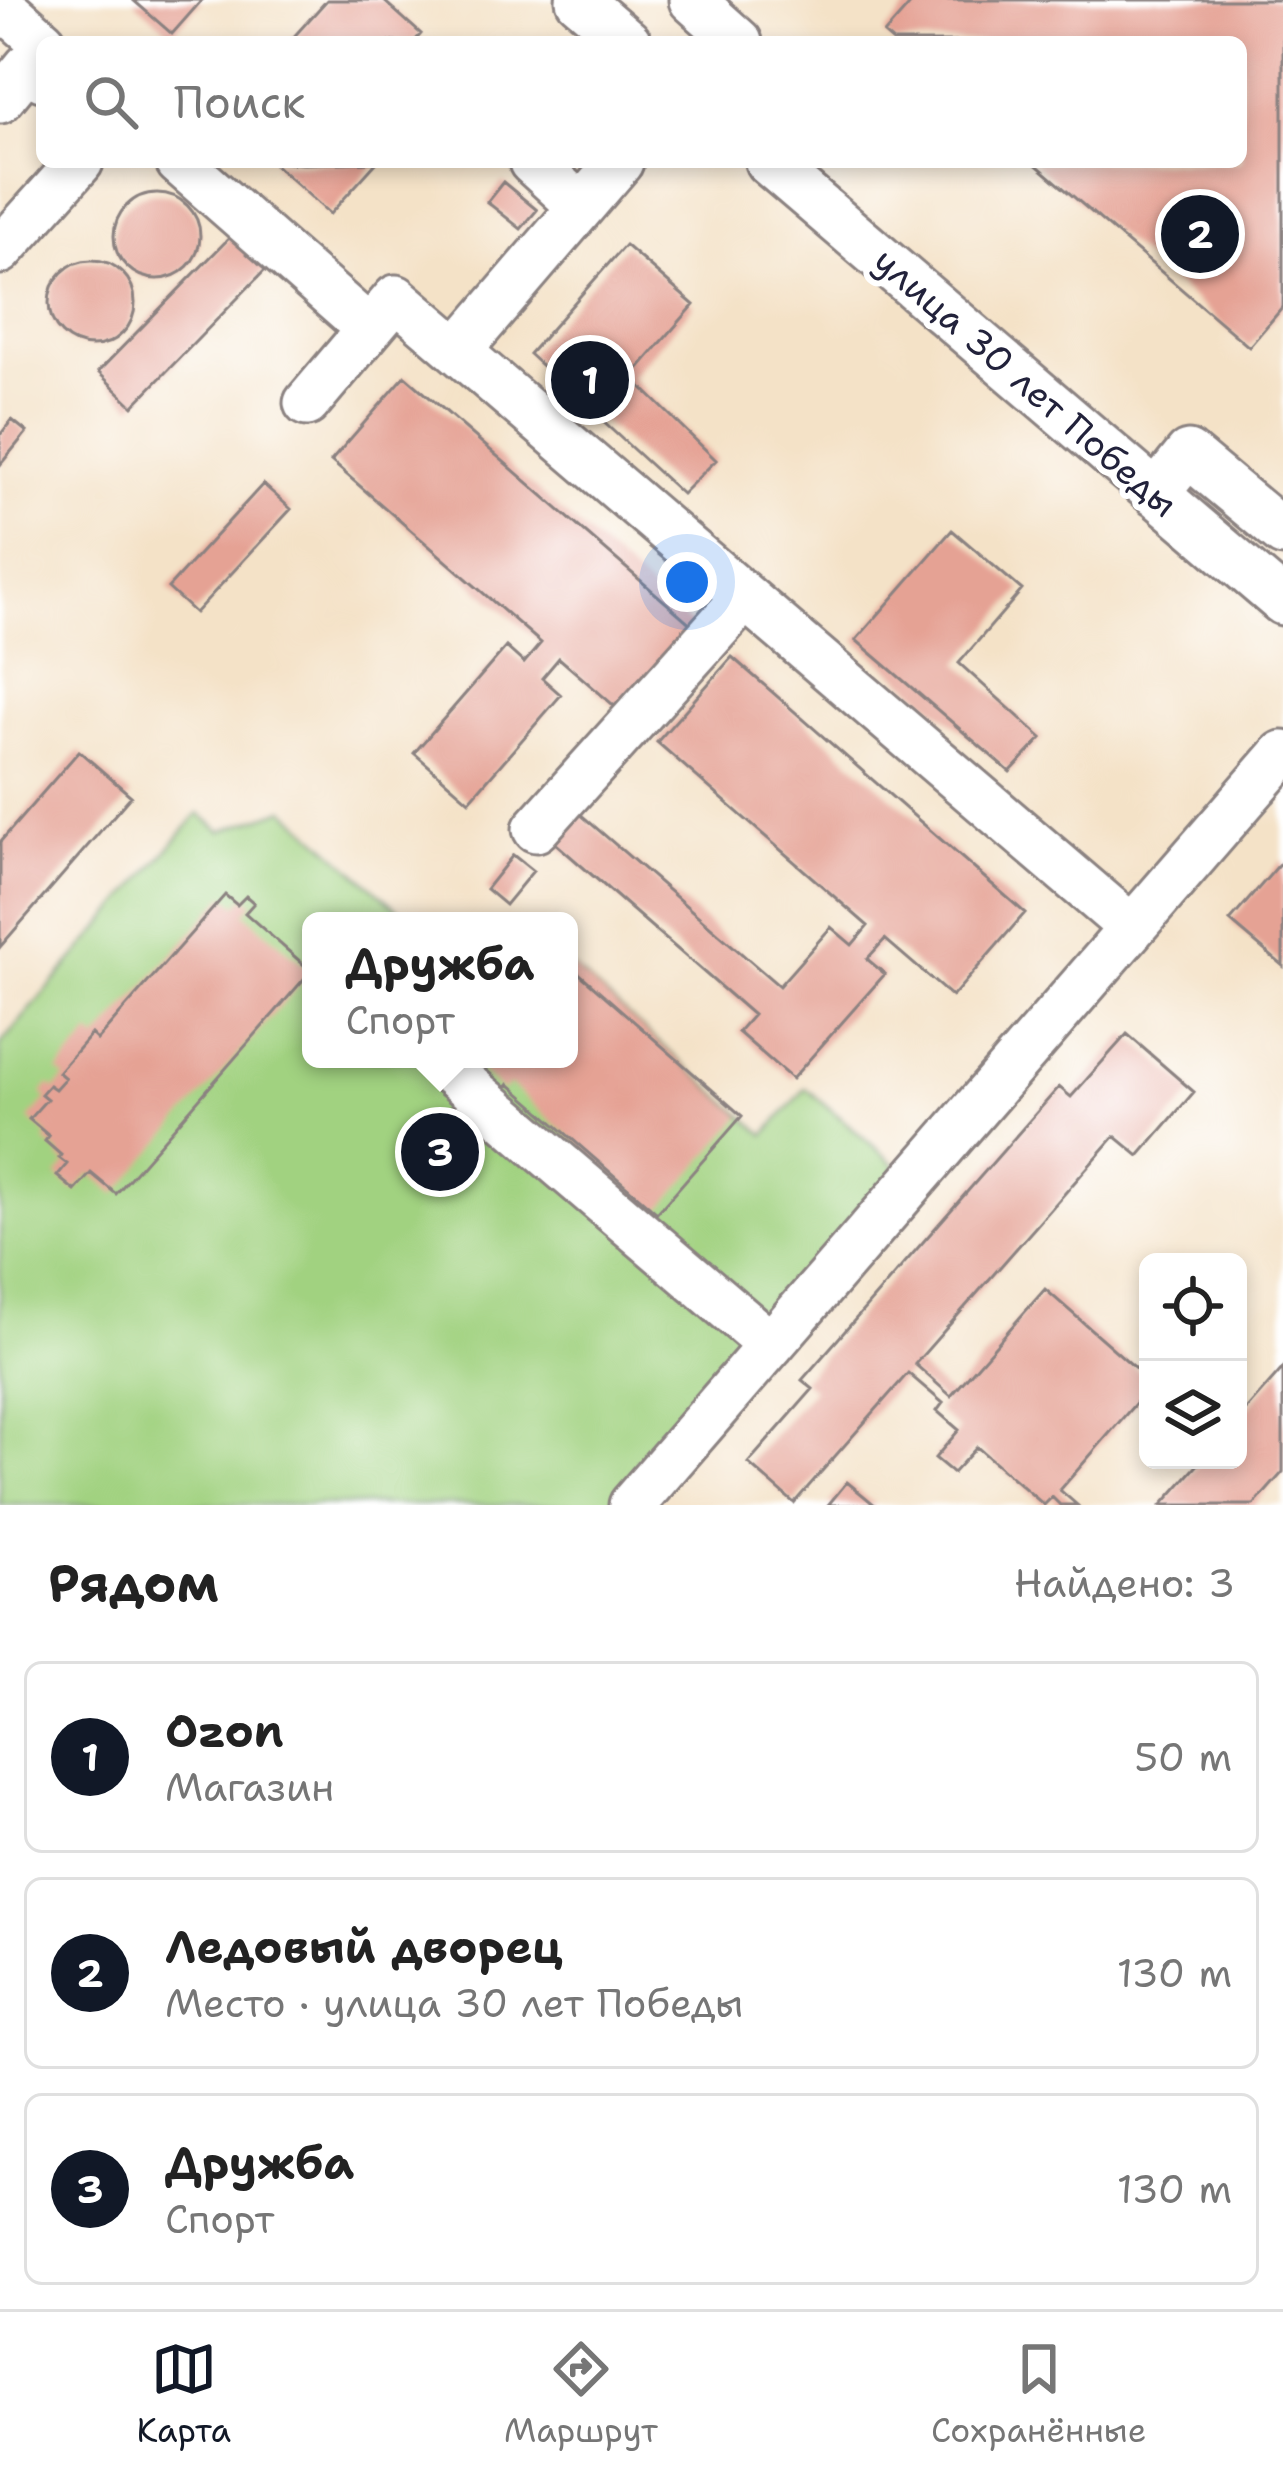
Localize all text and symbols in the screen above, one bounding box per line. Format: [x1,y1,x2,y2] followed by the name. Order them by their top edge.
[36,36,1247,168] search box
[78,69,144,135] icon: search
[174,72,305,132] text: Поиск
[1161,189,1239,279] pin: 2
[863,237,1188,528] street label: улица 30 лет Победы
[551,335,629,425] pin: 1
[657,552,717,612] your location
[302,912,578,1068] popup
[345,934,535,994] text: Дружба
[345,994,455,1046] text: Спорт
[401,1107,479,1197] pin: 3
[1139,1253,1247,1469] map controls
[1139,1253,1247,1361] button: locate
[1139,1361,1247,1469] button: layers
[48,1549,219,1617] text: Рядом
[1014,1557,1235,1609] text: Найдено: 3
[165,1701,284,1761] text: Ozon
[81,1731,99,1783] text: 1
[1134,1731,1232,1783] text: 50 m
[165,1761,334,1813] text: Магазин
[165,1917,563,1977] text: Ледовый дворец
[76,1947,104,1999] text: 2
[1117,1947,1232,1999] text: 130 m
[165,1977,743,2029] text: Место · улица 30 лет Победы
[165,2133,354,2193] text: Дружба
[76,2163,104,2215] text: 3
[1117,2163,1232,2215] text: 130 m
[165,2193,274,2245] text: Спорт
[137,2336,231,2453] tab: Карта
[504,2336,658,2453] tab: Маршрут
[931,2336,1146,2453] tab: Сохранённые

